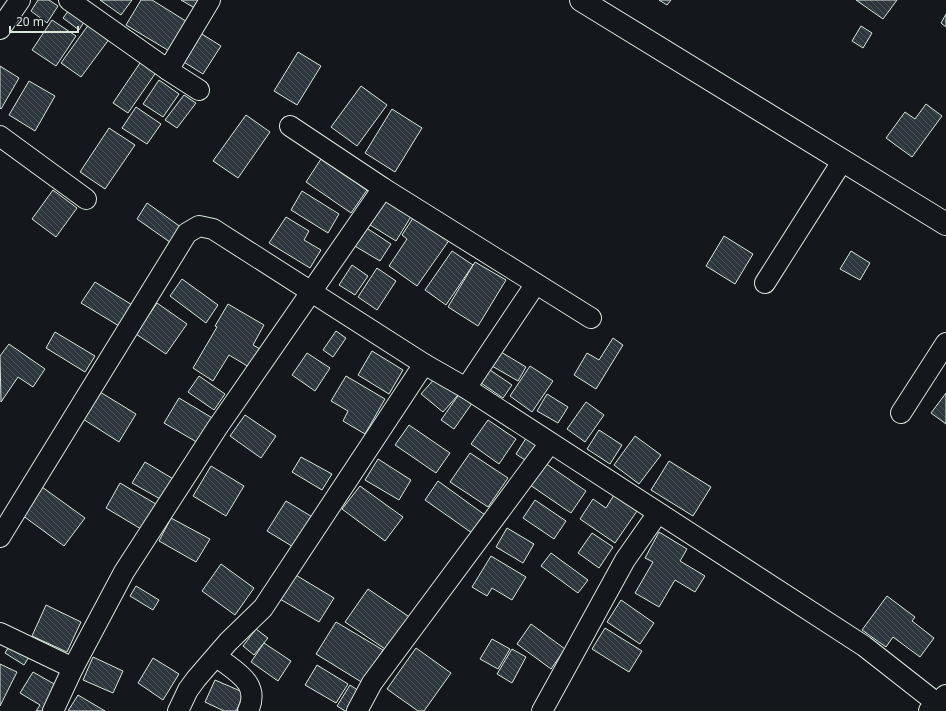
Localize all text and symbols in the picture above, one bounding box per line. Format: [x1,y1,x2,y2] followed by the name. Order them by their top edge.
[10,8,78,34] scale bar
[16,13,44,30] text: 20 m

